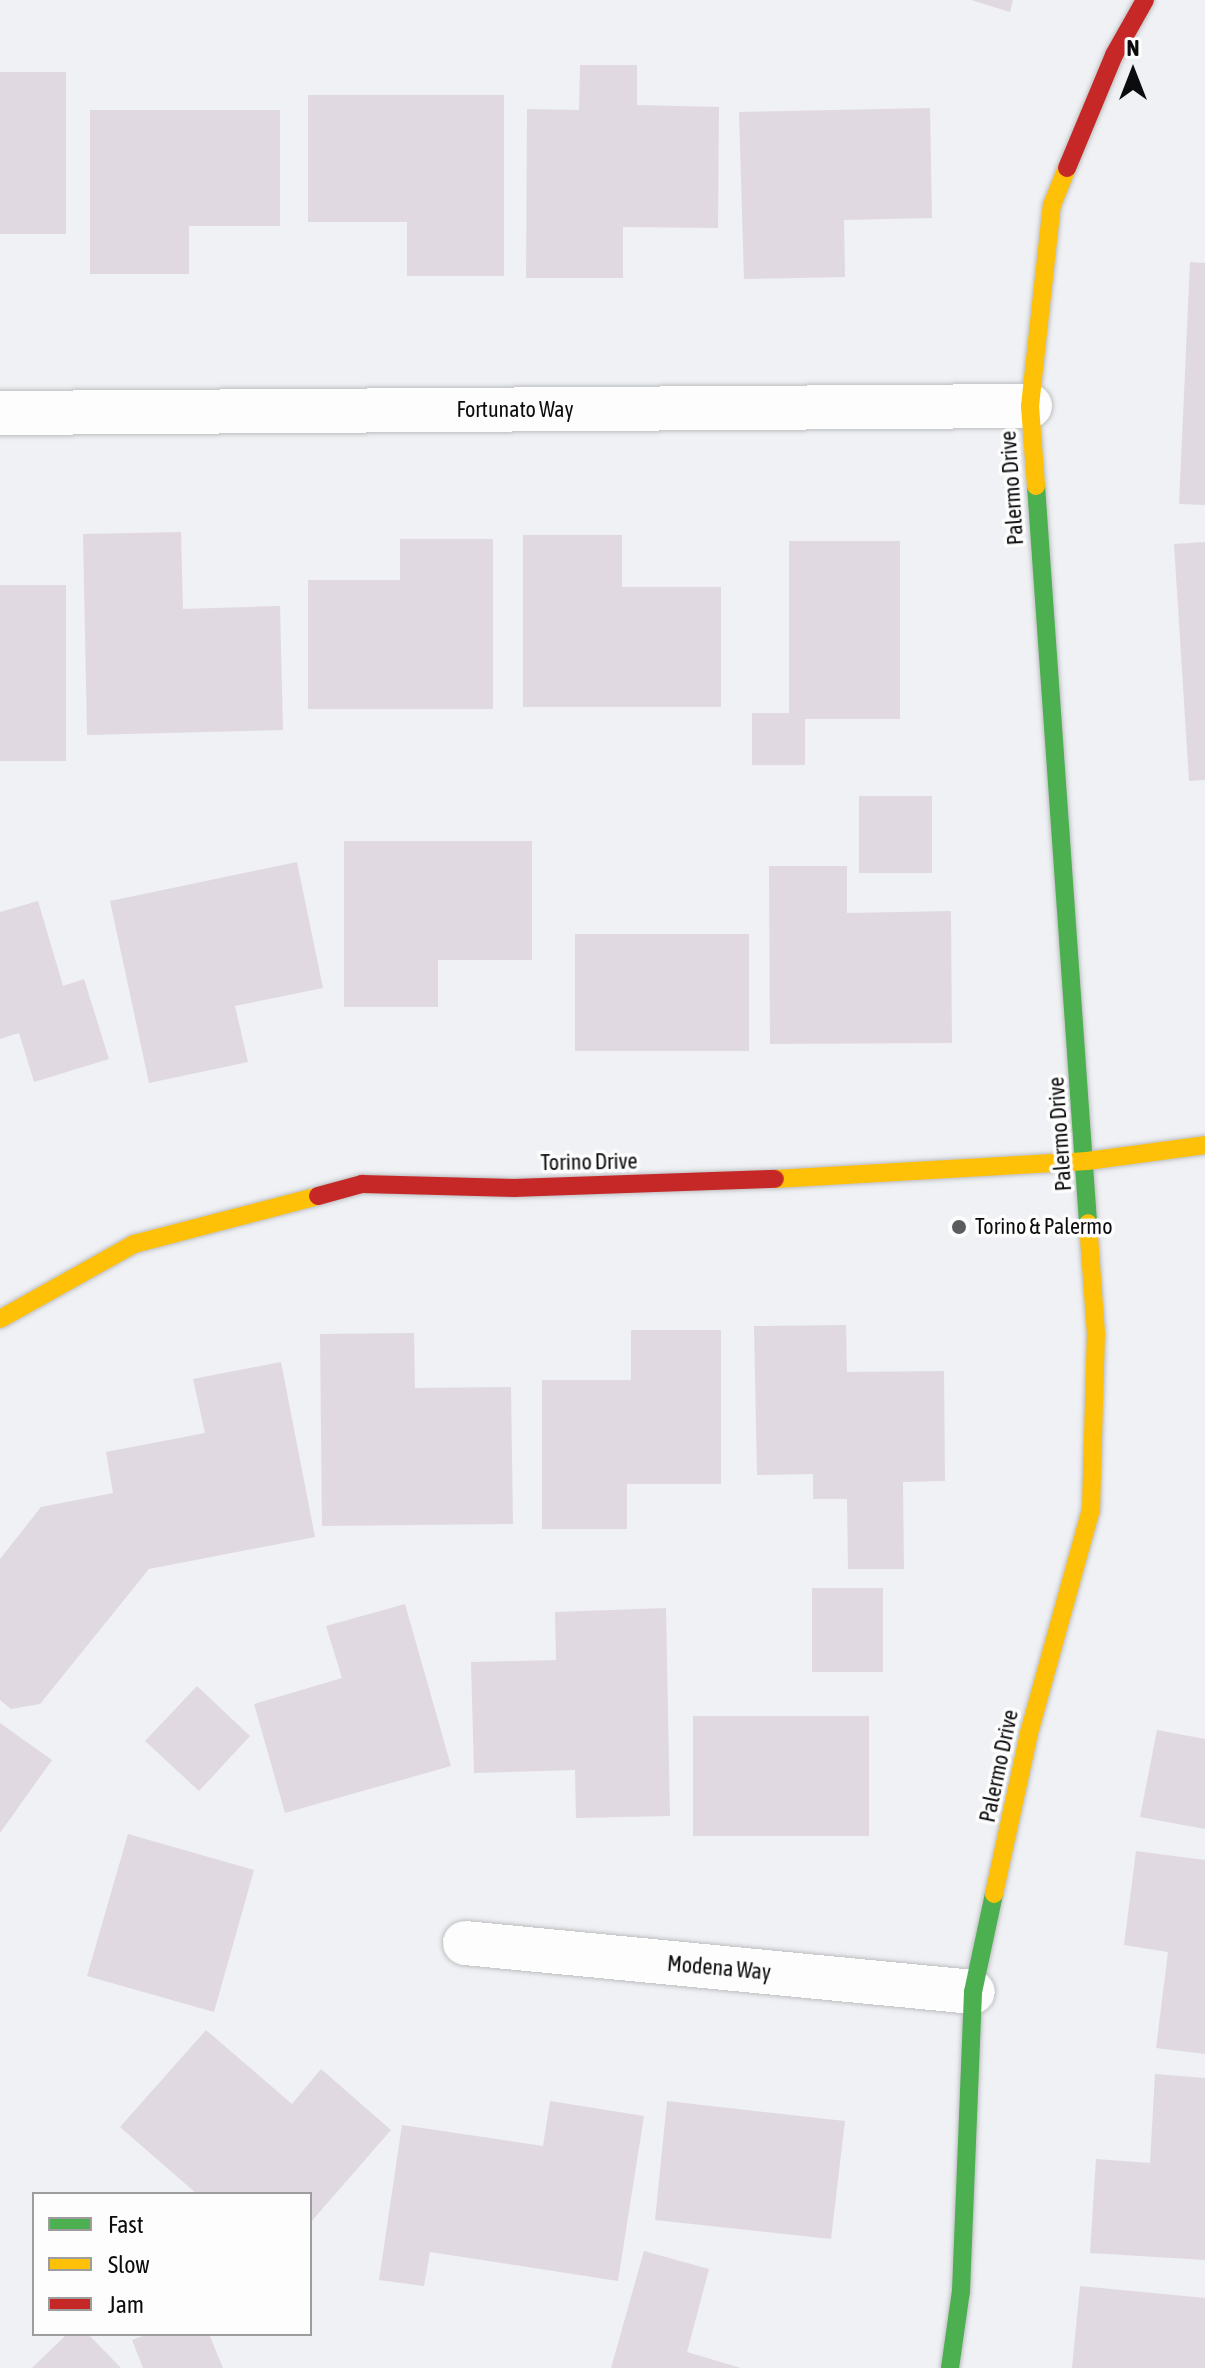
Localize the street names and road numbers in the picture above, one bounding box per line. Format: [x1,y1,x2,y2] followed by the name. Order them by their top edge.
[457,397,573,423] street label: Fortunato Way
[995,430,1029,546] street label: Palermo Drive
[1043,1076,1077,1192] street label: Palermo Drive
[540,1148,638,1176] street label: Torino Drive
[974,1707,1024,1825] street label: Palermo Drive
[666,1950,772,1986] street label: Modena Way

